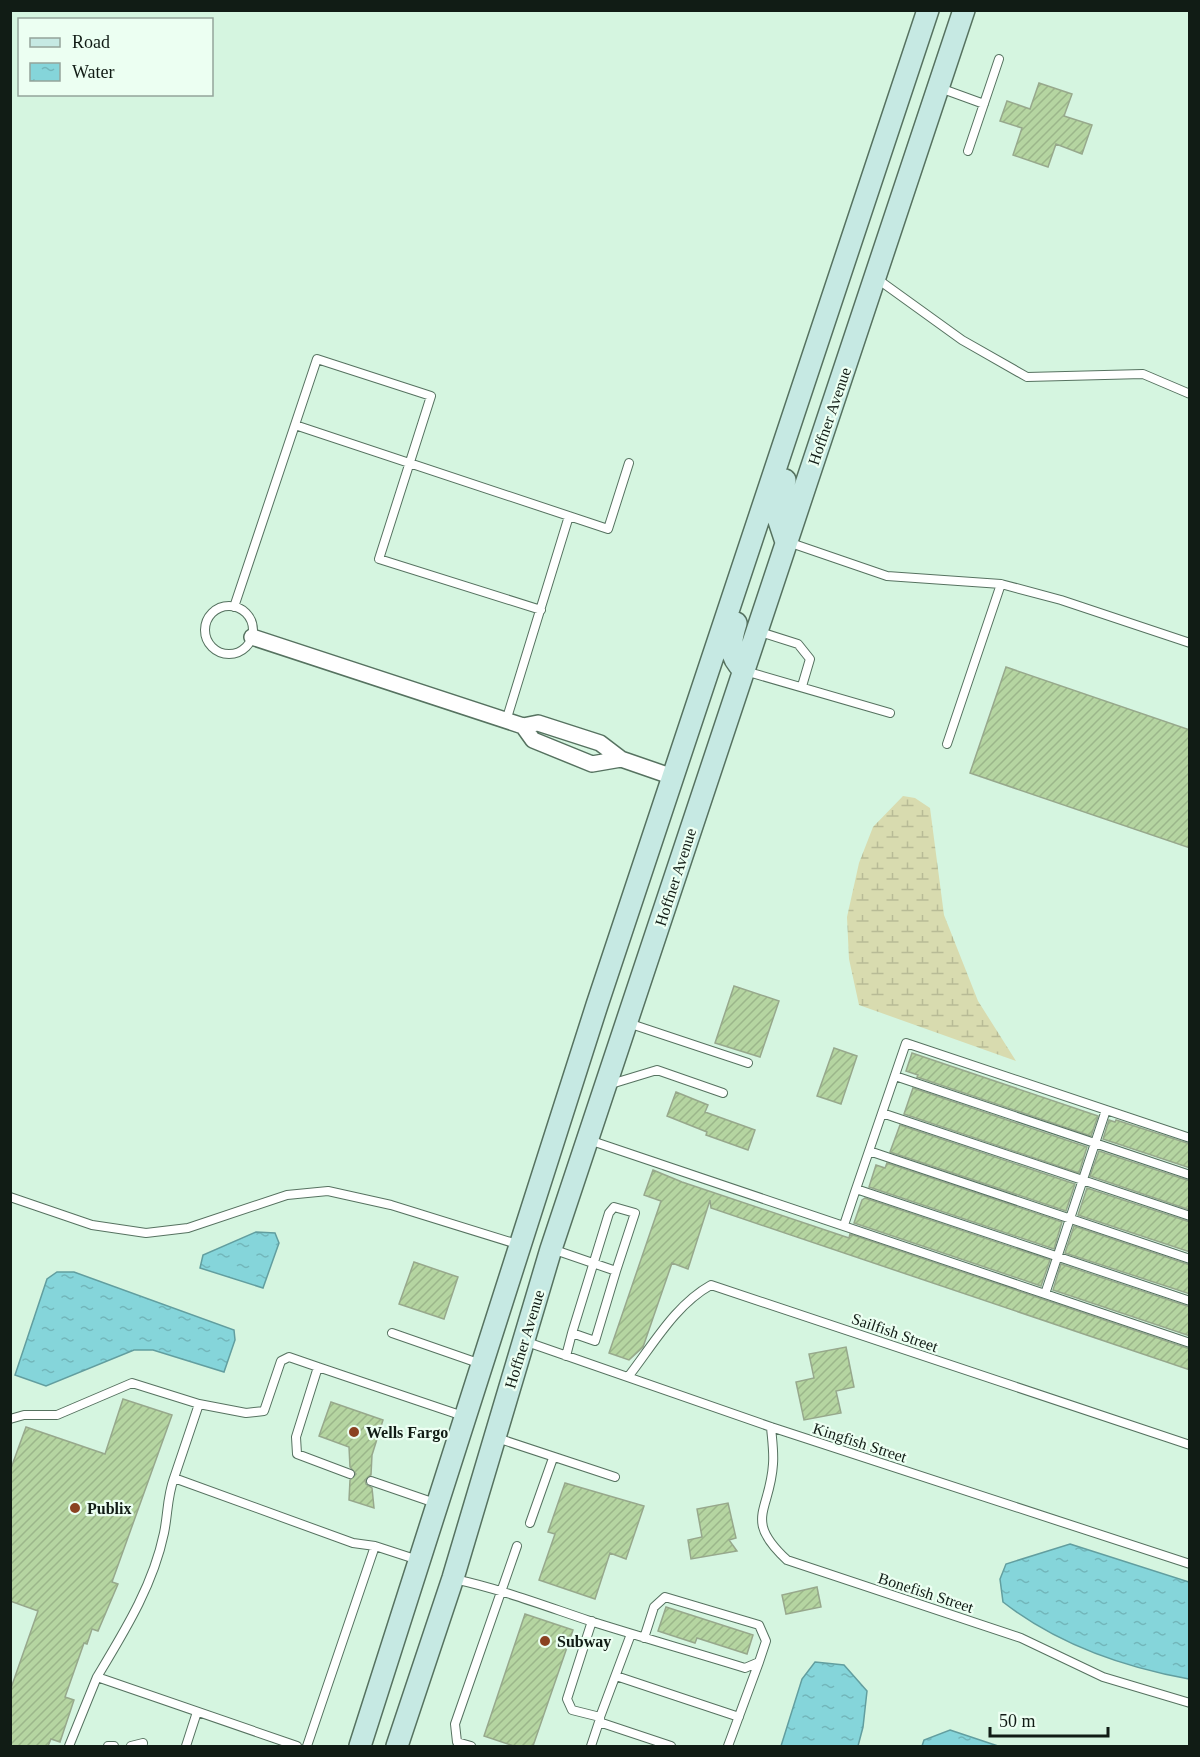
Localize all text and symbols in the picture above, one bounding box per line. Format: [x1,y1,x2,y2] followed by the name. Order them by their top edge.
[18,18,213,96] legend
[72,32,110,52] text: Road
[72,62,115,82] text: Water
[805,365,854,467] street label: Hoffner Avenue
[652,826,699,928] street label: Hoffner Avenue
[501,1288,548,1390] street label: Hoffner Avenue
[849,1310,941,1355] street label: Sailfish Street
[811,1419,909,1467] street label: Kingfish Street
[366,1424,448,1442] place label: Wells Fargo
[347,1425,361,1439] marker: Wells Fargo
[87,1500,131,1517] place label: Publix
[68,1501,82,1515] marker: Publix
[876,1569,976,1616] street label: Bonefish Street
[557,1633,611,1651] place label: Subway
[538,1634,552,1648] marker: Subway
[990,1700,1108,1738] scale bar
[999,1711,1036,1731] text: 50 m

